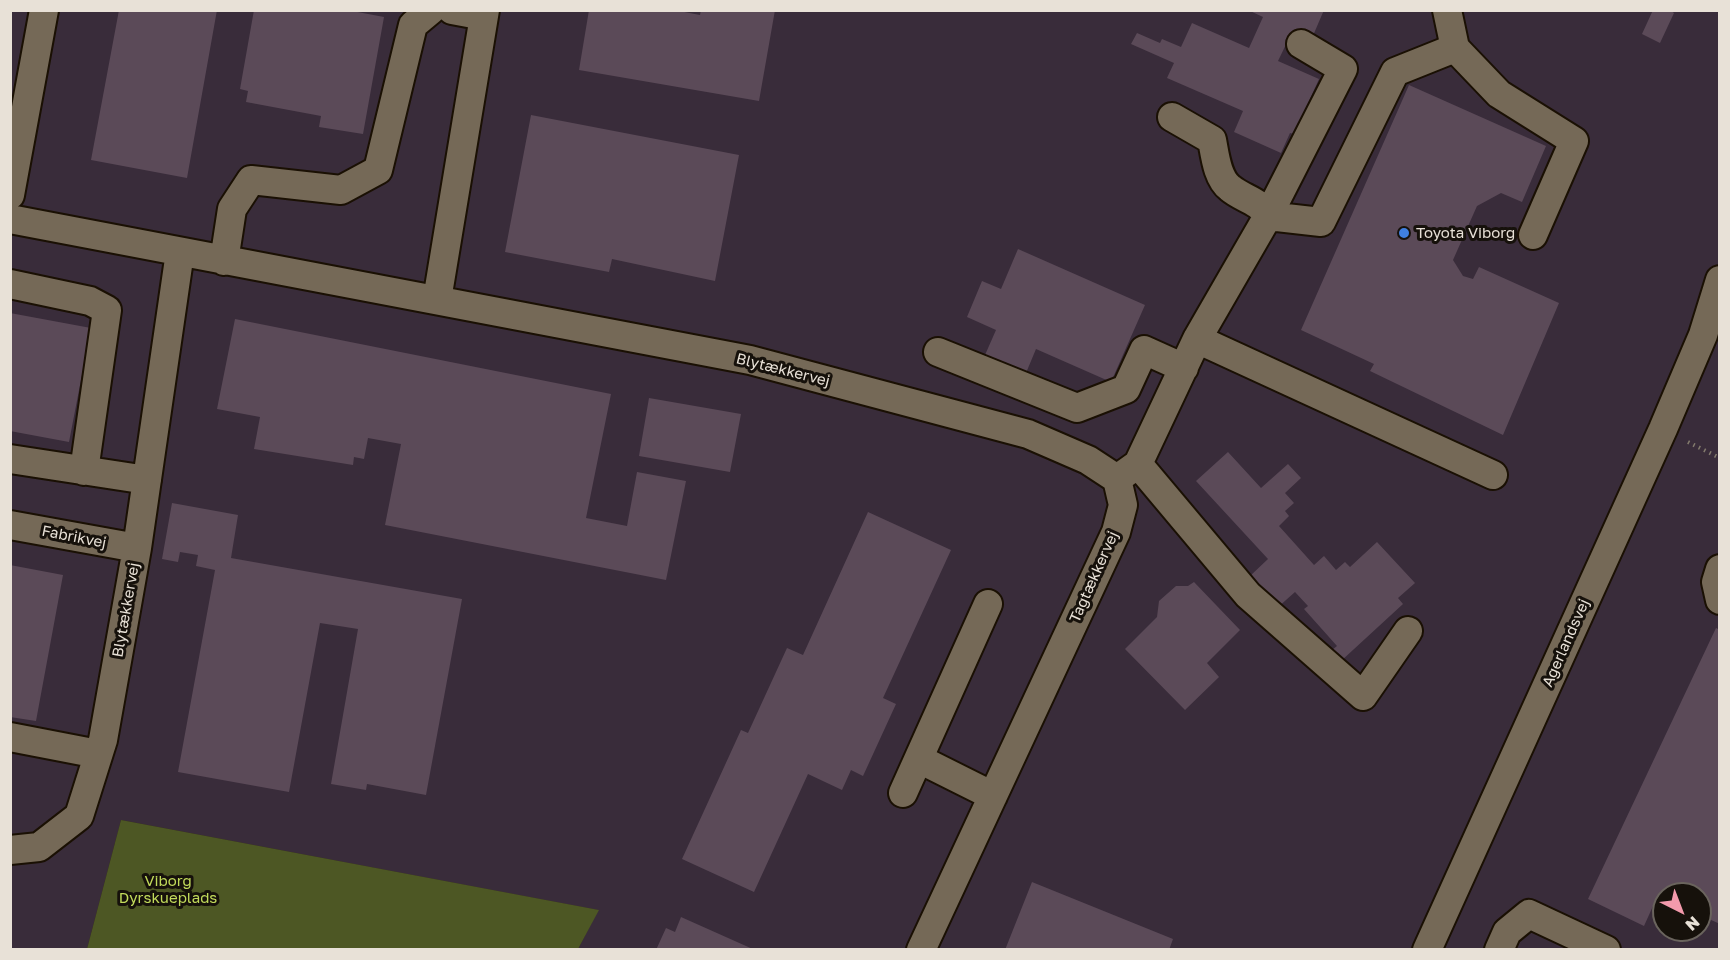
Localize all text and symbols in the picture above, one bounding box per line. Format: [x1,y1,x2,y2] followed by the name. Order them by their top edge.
[1416,224,1515,242] place label: Toyota Viborg
[1397,226,1411,240] marker: Toyota Viborg
[734,350,832,390] street label: Blytækkervej
[40,522,108,552] street label: Fabrikvej
[1066,529,1122,625] street label: Tagtækkervej
[109,561,143,659] street label: Blytækkervej
[1539,596,1593,690] street label: Agerlandsvej
[119,872,217,907] park label: Viborg Dyrskueplads
[1652,882,1712,942] north arrow
[1681,912,1704,935] text: N

